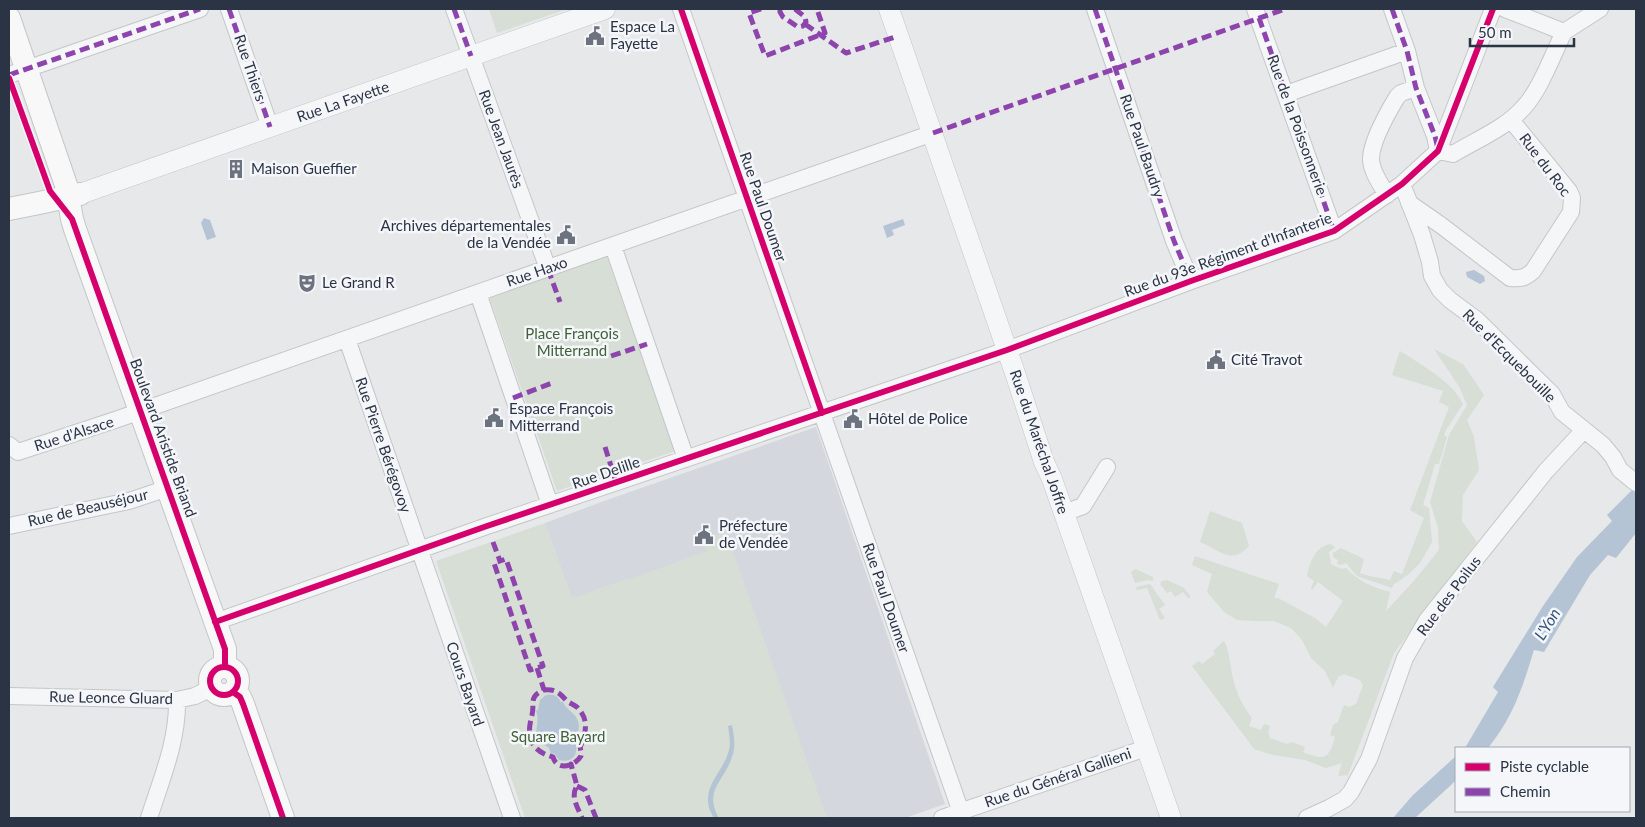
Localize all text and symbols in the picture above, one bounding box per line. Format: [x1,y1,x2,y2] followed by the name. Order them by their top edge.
[1470,15,1574,47] scale bar
[610,17,675,52] place label: Espace La Fayette
[1478,23,1512,41] text: 50 m
[584,25,606,47] public building icon: Espace La Fayette
[231,32,271,103] street label: Rue Thiers
[1264,52,1332,197] street label: Rue de la Poissonnerie
[294,77,391,125] street label: Rue La Fayette
[476,87,528,190] street label: Rue Jean Jaurès
[1117,92,1169,200] street label: Rue Paul Baudry
[1516,129,1575,200] street label: Rue du Roc
[737,149,791,265] street label: Rue Paul Doumer
[225,158,247,180] building icon: Maison Gueffier
[251,159,357,177] place label: Maison Gueffier
[1121,208,1334,300] street label: Rue du 93e Régiment d'Infanterie
[381,216,551,251] place label: Archives départementales de la Vendée
[555,224,577,246] public building icon: Archives départementales de la Vendée
[504,252,570,290] street label: Rue Haxo
[296,272,318,294] theatre icon: Le Grand R
[322,273,395,291] place label: Le Grand R
[1459,305,1560,406] street label: Rue d'Ecquebouille
[525,324,619,359] park label: Place François Mitterrand
[1205,349,1227,371] public building icon: Cité Travot
[1231,350,1303,368] place label: Cité Travot
[127,356,201,519] street label: Boulevard Aristide Briand
[1007,367,1073,516] street label: Rue du Maréchal Joffre
[352,375,416,515] street label: Rue Pierre Bérégovoy
[509,399,613,434] place label: Espace François Mitterrand
[483,407,505,429] public building icon: Espace François Mitterrand
[842,408,864,430] public building icon: Hôtel de Police
[868,409,968,427] place label: Hôtel de Police
[32,412,116,454] street label: Rue d'Alsace
[569,452,642,492] street label: Rue Delille
[26,484,150,530] street label: Rue de Beauséjour
[719,516,788,551] place label: Préfecture de Vendée
[693,524,715,546] public building icon: Préfecture de Vendée
[860,540,914,656] street label: Rue Paul Doumer
[1412,552,1484,639] street label: Rue des Poilus
[1530,604,1564,643] water label: L'Yon
[443,639,489,728] street label: Cours Bayard
[49,687,173,707] street label: Rue Leonce Gluard
[511,727,605,745] park label: Square Bayard
[982,743,1133,811] street label: Rue du Général Gallieni
[1455,747,1630,812] legend
[1500,757,1589,775] text: Piste cyclable
[1500,782,1551,800] text: Chemin

